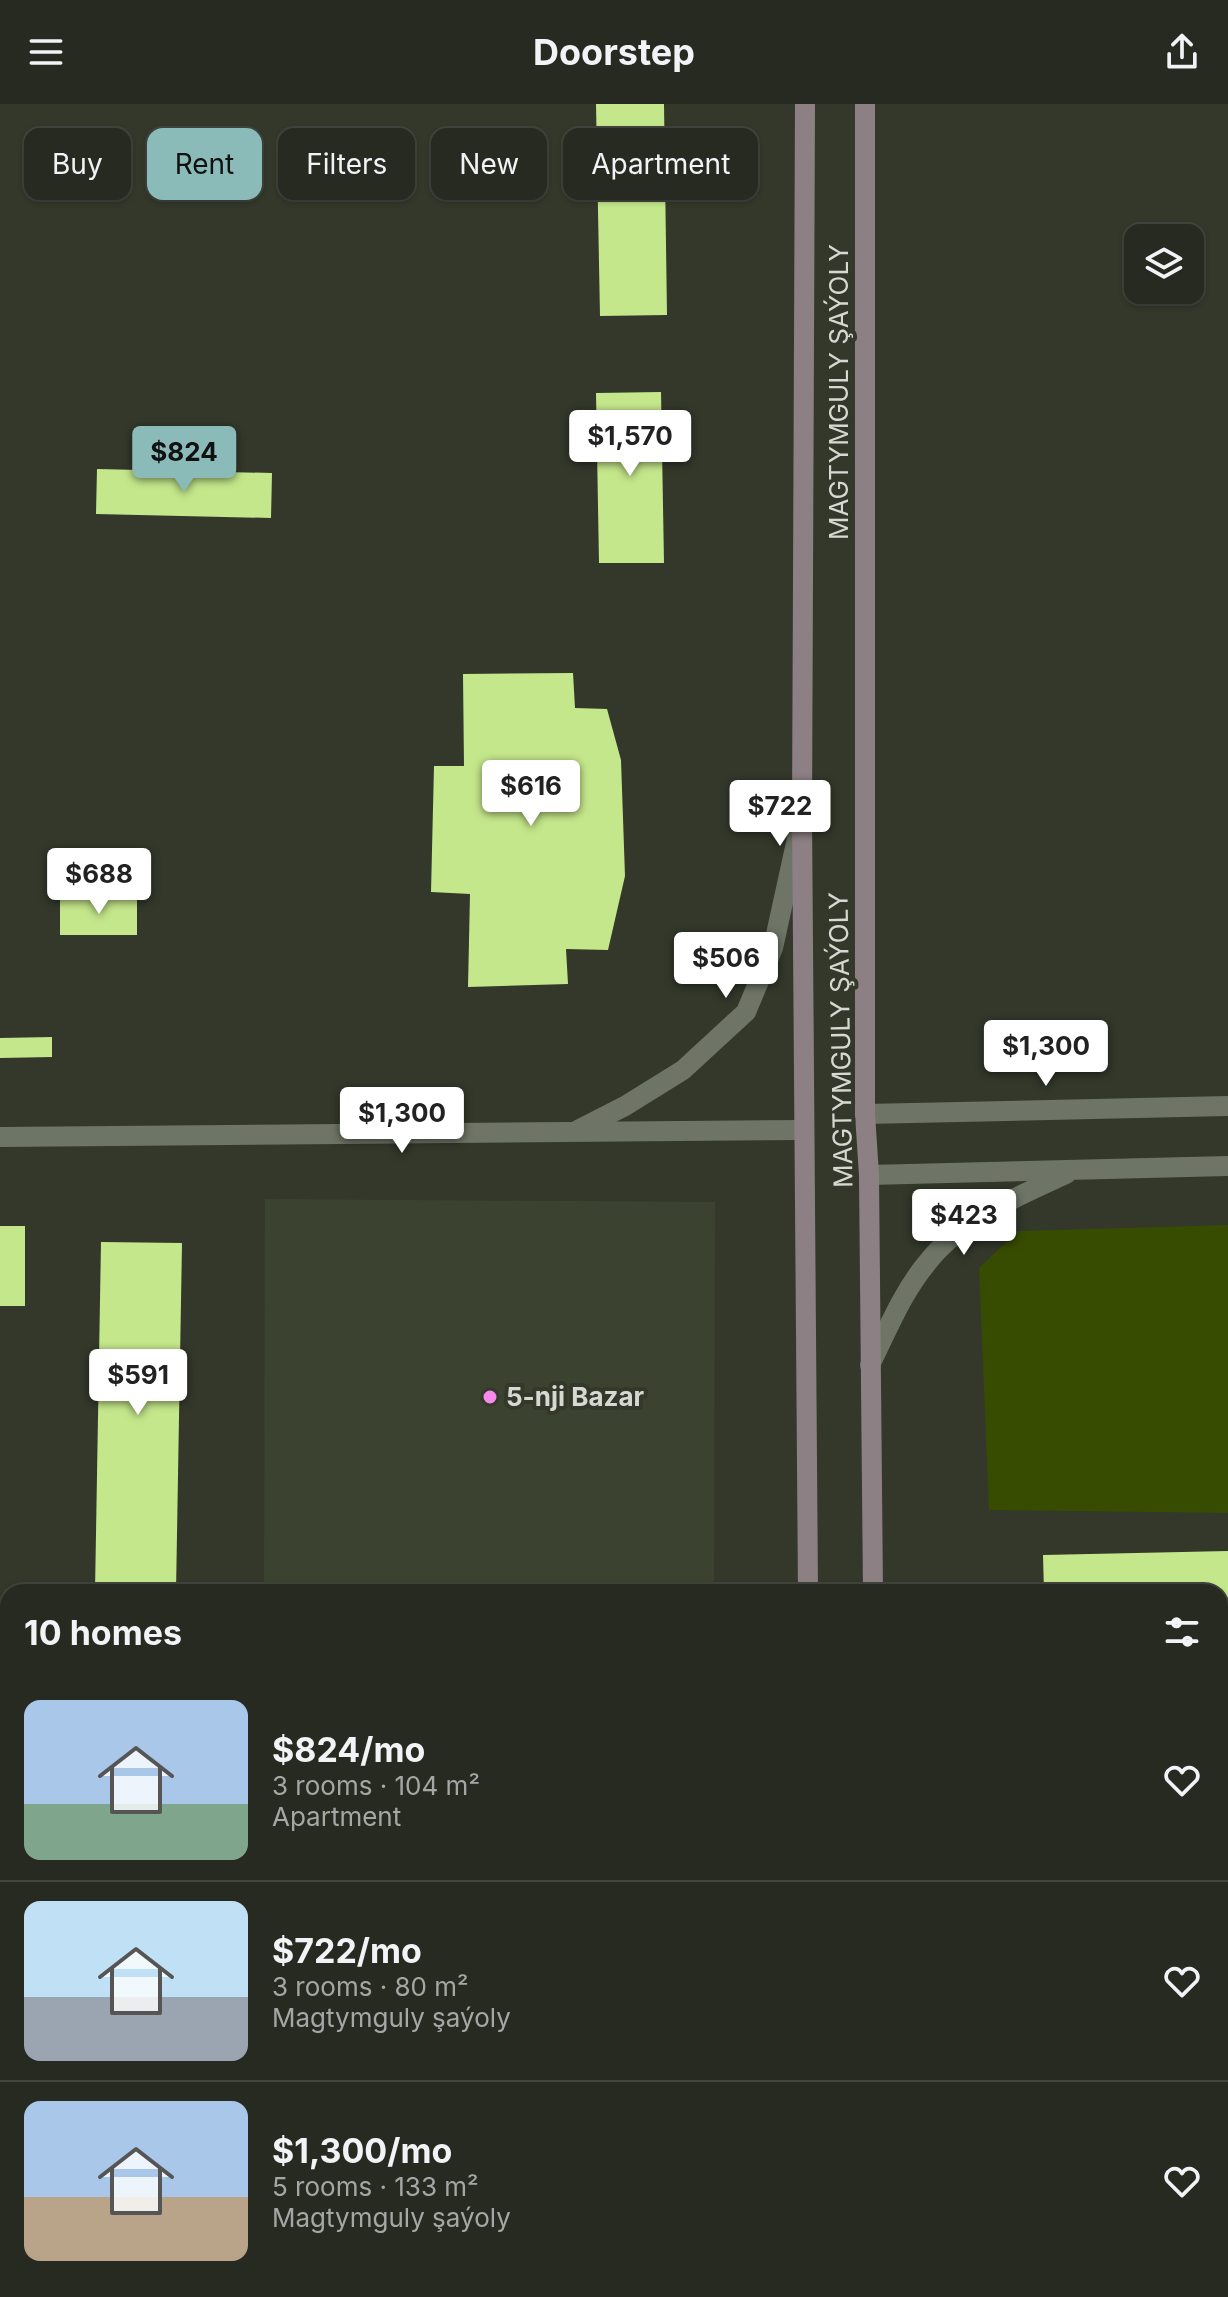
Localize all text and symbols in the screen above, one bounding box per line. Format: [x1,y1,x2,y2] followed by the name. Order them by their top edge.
[24,30,68,74] icon: menu
[533,30,695,74] text: Doorstep
[1160,30,1204,74] icon: share
[24,128,131,200] chip: Buy
[147,128,262,200] chip: Rent
[278,128,415,200] chip: Filters
[431,128,547,200] chip: New
[563,128,758,200] chip: Apartment
[1124,224,1204,304] map controls
[1124,224,1204,304] button: layers
[823,244,854,540] street label: MAGTYMGULY ŞAÝOLY
[565,410,695,478] pin: $1,570
[587,420,673,451] text: $1,570
[137,426,231,494] pin: $824
[150,436,218,467] text: $824
[484,760,578,828] pin: $616
[500,770,562,801] text: $616
[733,780,827,848] pin: $722
[748,790,812,821] text: $722
[52,848,146,916] pin: $688
[65,858,133,889] text: $688
[822,892,859,1188] street label: MAGTYMGULY ŞAÝOLY
[679,932,773,1000] pin: $506
[692,942,760,973] text: $506
[981,1020,1111,1088] pin: $1,300
[1002,1030,1090,1061] text: $1,300
[337,1087,467,1155] pin: $1,300
[358,1097,446,1128] text: $1,300
[917,1189,1011,1257] pin: $423
[930,1199,998,1230] text: $423
[91,1349,185,1417] pin: $591
[107,1359,169,1390] text: $591
[506,1381,644,1412] place label: 5-nji Bazar
[481,1388,499,1406] marker: 5-nji Bazar
[1160,1610,1204,1654] icon: filters
[24,1612,182,1653] text: 10 homes
[272,1729,425,1770] text: $824/mo
[88,1732,184,1828] icon: home
[1160,1758,1204,1802] icon: heart
[272,1770,480,1801] text: 3 rooms · 104 m²
[272,1801,401,1832] text: Apartment
[272,1930,422,1971] text: $722/mo
[88,1933,184,2029] icon: home
[1160,1959,1204,2003] icon: heart
[272,1971,469,2002] text: 3 rooms · 80 m²
[272,2002,511,2033] text: Magtymguly şaýoly
[272,2130,452,2171] text: $1,300/mo
[88,2133,184,2229] icon: home
[1160,2159,1204,2203] icon: heart
[272,2171,479,2202] text: 5 rooms · 133 m²
[272,2202,511,2233] text: Magtymguly şaýoly

